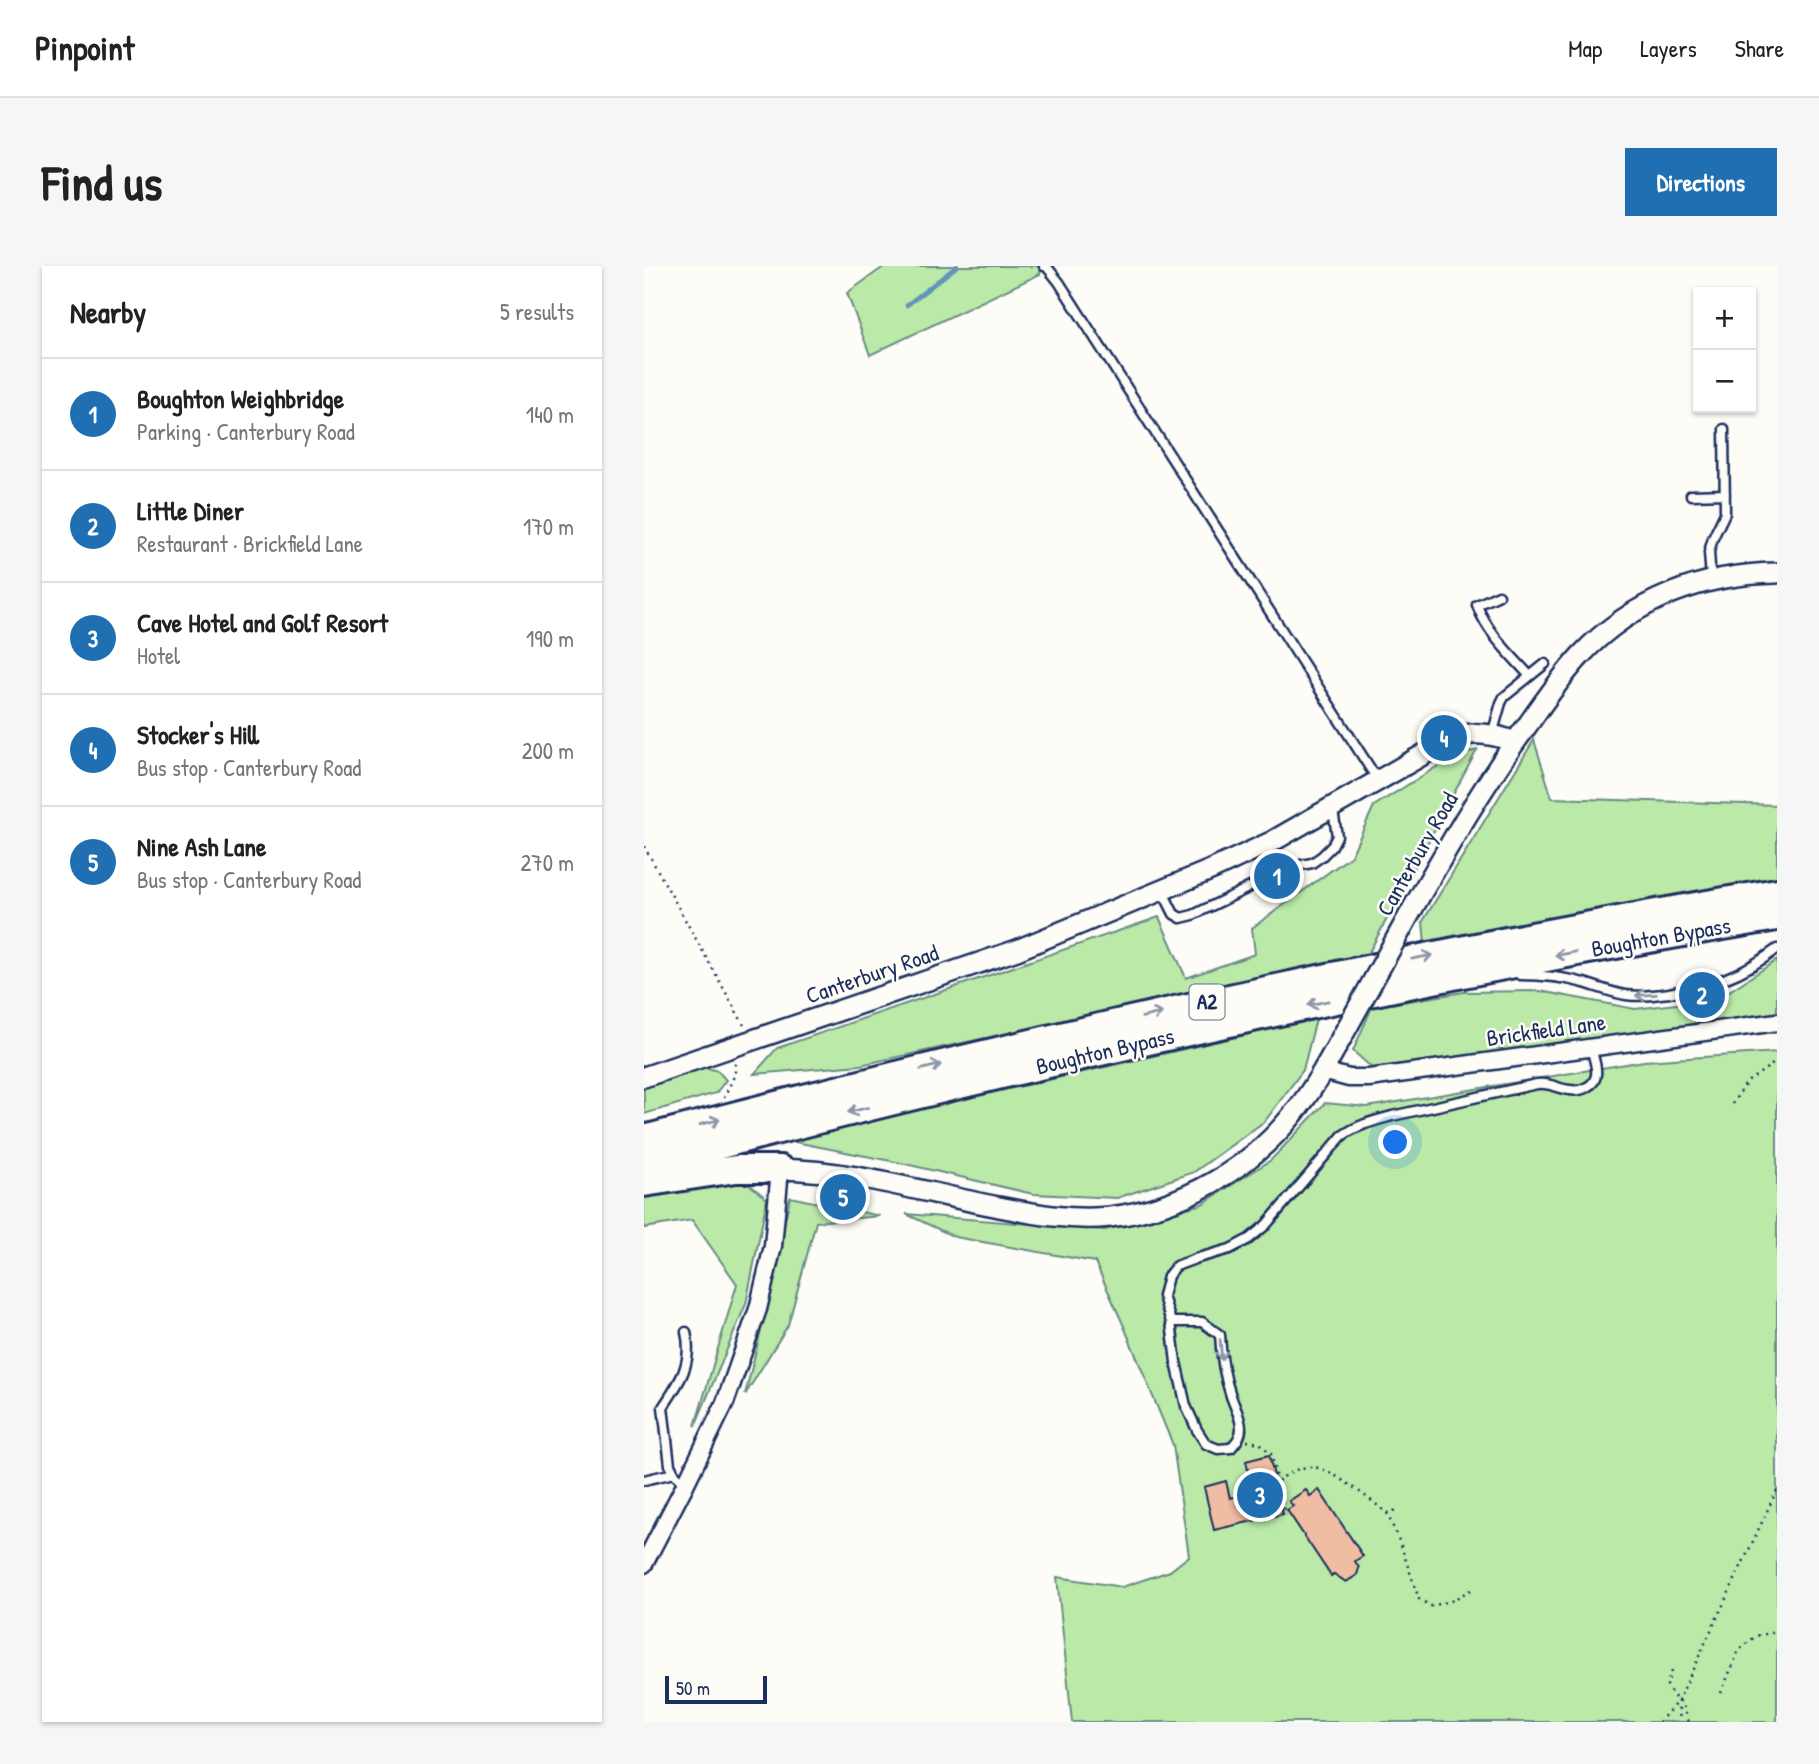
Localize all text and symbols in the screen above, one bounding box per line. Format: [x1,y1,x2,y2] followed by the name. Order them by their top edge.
[35,26,134,70] text: Pinpoint
[1568,32,1602,64] text: Map
[1640,32,1697,64] text: Layers
[1735,32,1784,64] text: Share
[1625,148,1777,216] button: Directions
[42,149,162,215] text: Find us
[1693,287,1756,413] map controls
[1693,287,1756,350] button: +
[70,292,146,332] text: Nearby
[500,296,574,327] text: 5 results
[1693,350,1756,413] button: −
[137,381,344,416] text: Boughton Weighbridge
[89,399,97,430] text: 1
[526,399,574,430] text: 140 m
[137,416,355,447] text: Parking · Canterbury Road
[137,493,244,528] text: Little Diner
[88,511,98,542] text: 2
[523,511,574,542] text: 170 m
[137,528,363,559] text: Restaurant · Brickfield Lane
[137,605,388,640] text: Cave Hotel and Golf Resort
[88,623,98,654] text: 3
[526,623,574,654] text: 190 m
[137,640,180,671] text: Hotel
[1421,712,1467,764] pin: 4
[137,717,259,752] text: Stocker's Hill
[89,735,97,766] text: 4
[522,735,574,766] text: 200 m
[137,752,361,783] text: Bus stop · Canterbury Road
[1369,786,1465,921] street label: Canterbury Road
[137,829,266,864] text: Nine Ash Lane
[88,847,98,878] text: 5
[521,847,574,878] text: 270 m
[1254,850,1300,902] pin: 1
[137,864,361,895] text: Bus stop · Canterbury Road
[1589,909,1733,964] street label: Boughton Bypass
[801,936,942,1011] street label: Canterbury Road
[1554,948,1577,961] one-way arrow
[1410,949,1433,963] one-way arrow
[1679,969,1725,1021] pin: 2
[1190,984,1224,1020] road number: A2
[1635,989,1658,1002] one-way arrow
[1307,997,1330,1011] one-way arrow
[1484,1006,1608,1053] street label: Brickfield Lane
[1140,1007,1163,1021] one-way arrow
[1033,1020,1177,1081] street label: Boughton Bypass
[919,1060,942,1073] one-way arrow
[847,1104,870,1117] one-way arrow
[698,1115,721,1128] one-way arrow
[1378,1125,1412,1159] your location
[820,1171,866,1223] pin: 5
[1215,1338,1228,1361] one-way arrow
[1237,1469,1283,1521] pin: 3
[665,1673,766,1705] scale bar
[676,1675,710,1701] text: 50 m

